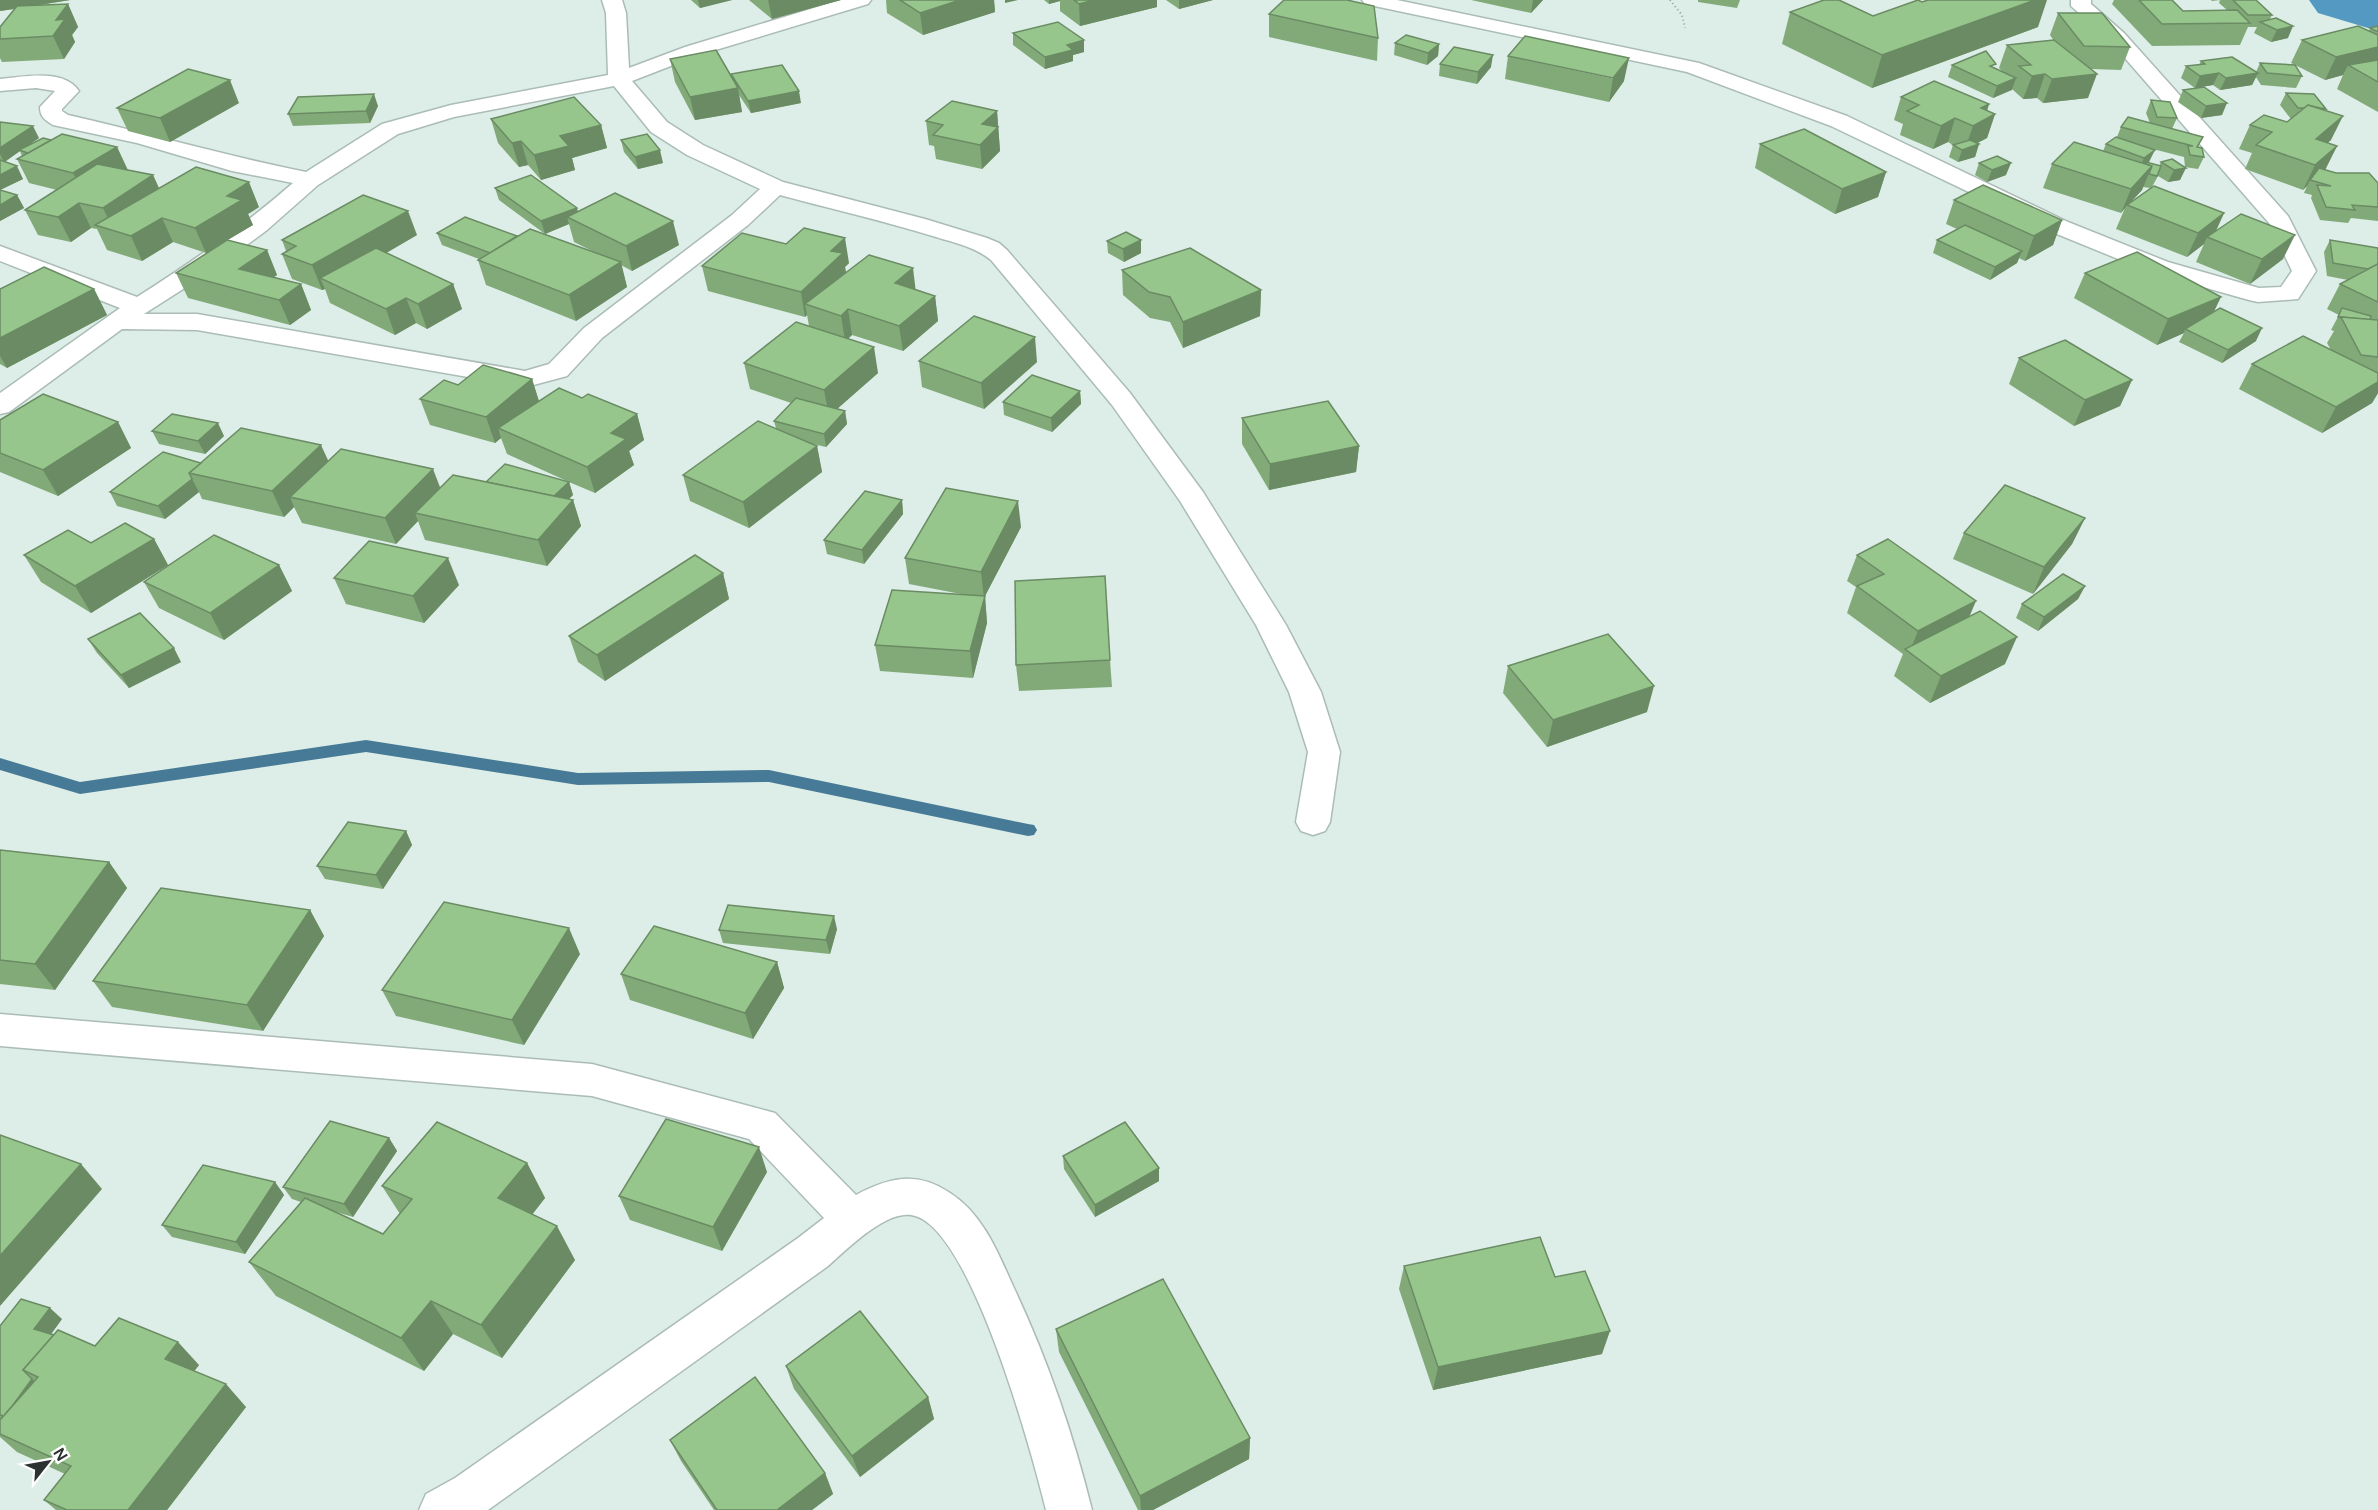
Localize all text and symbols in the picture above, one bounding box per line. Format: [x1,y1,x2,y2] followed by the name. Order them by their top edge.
[18,1432,78,1492] north arrow
[48,1444,72,1465] text: N

